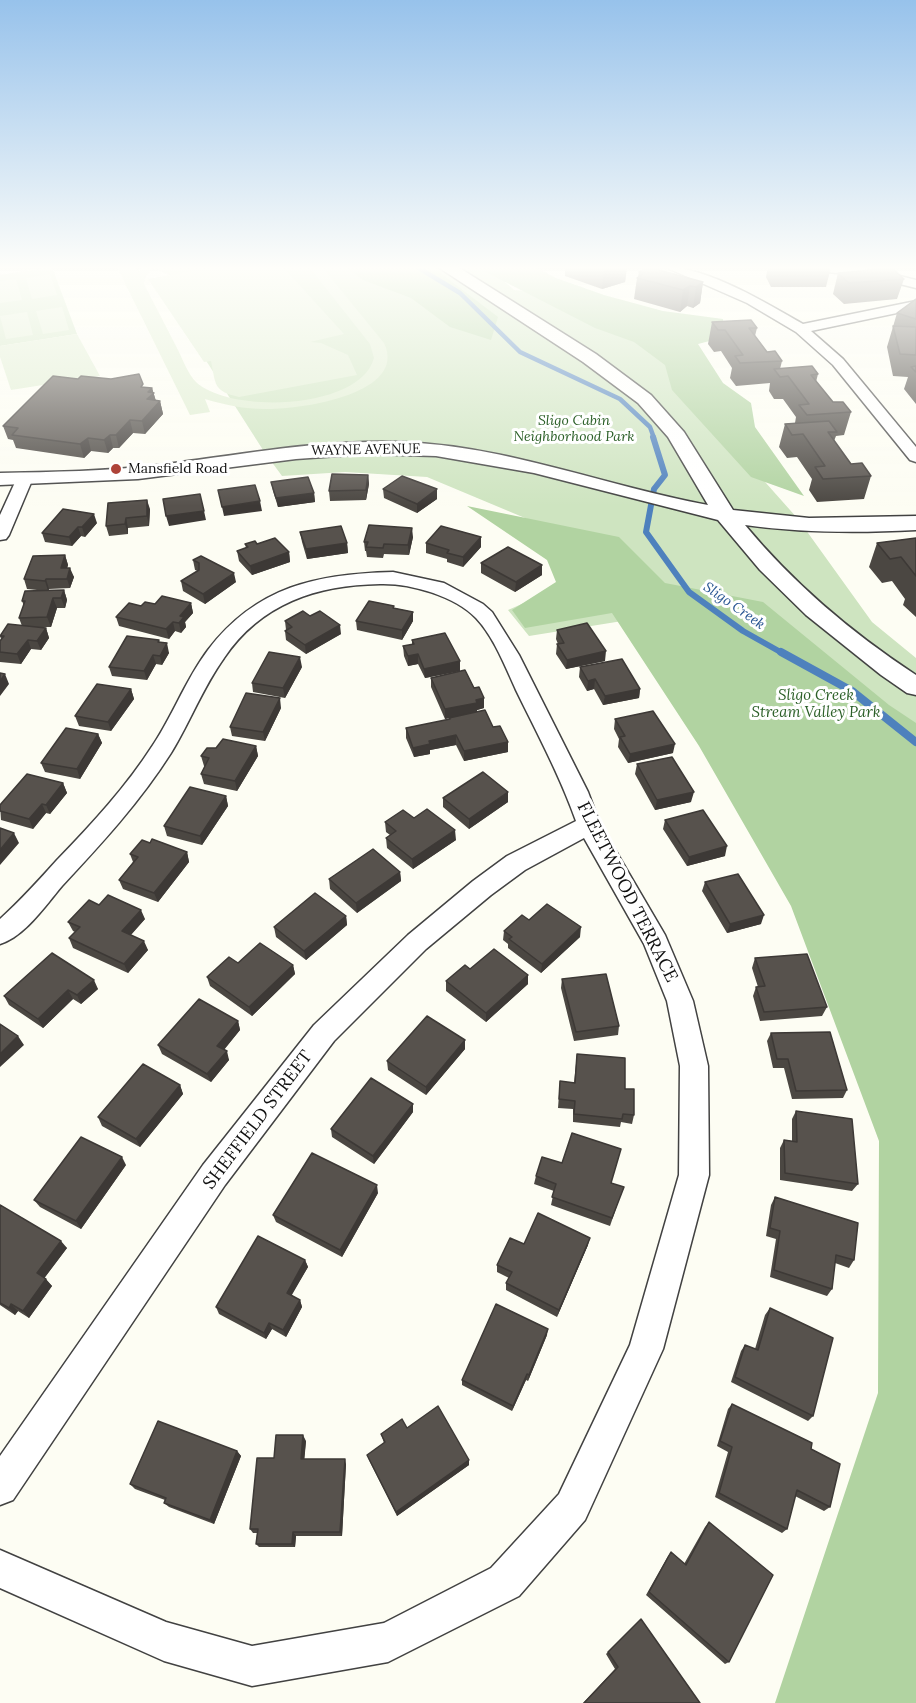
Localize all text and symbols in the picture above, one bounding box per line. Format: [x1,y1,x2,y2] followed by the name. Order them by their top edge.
[513,413,635,446] park label: Sligo Cabin Neighborhood Park
[311,441,421,459] street label: WAYNE AVENUE
[128,461,228,477] place label: Mansfield Road
[109,462,123,476] marker: Mansfield Road
[700,579,768,633] water label: Sligo Creek
[752,687,880,722] park label: Sligo Creek Stream Valley Park
[572,798,682,986] street label: FLEETWOOD TERRACE
[199,1046,317,1194] street label: SHEFFIELD STREET

